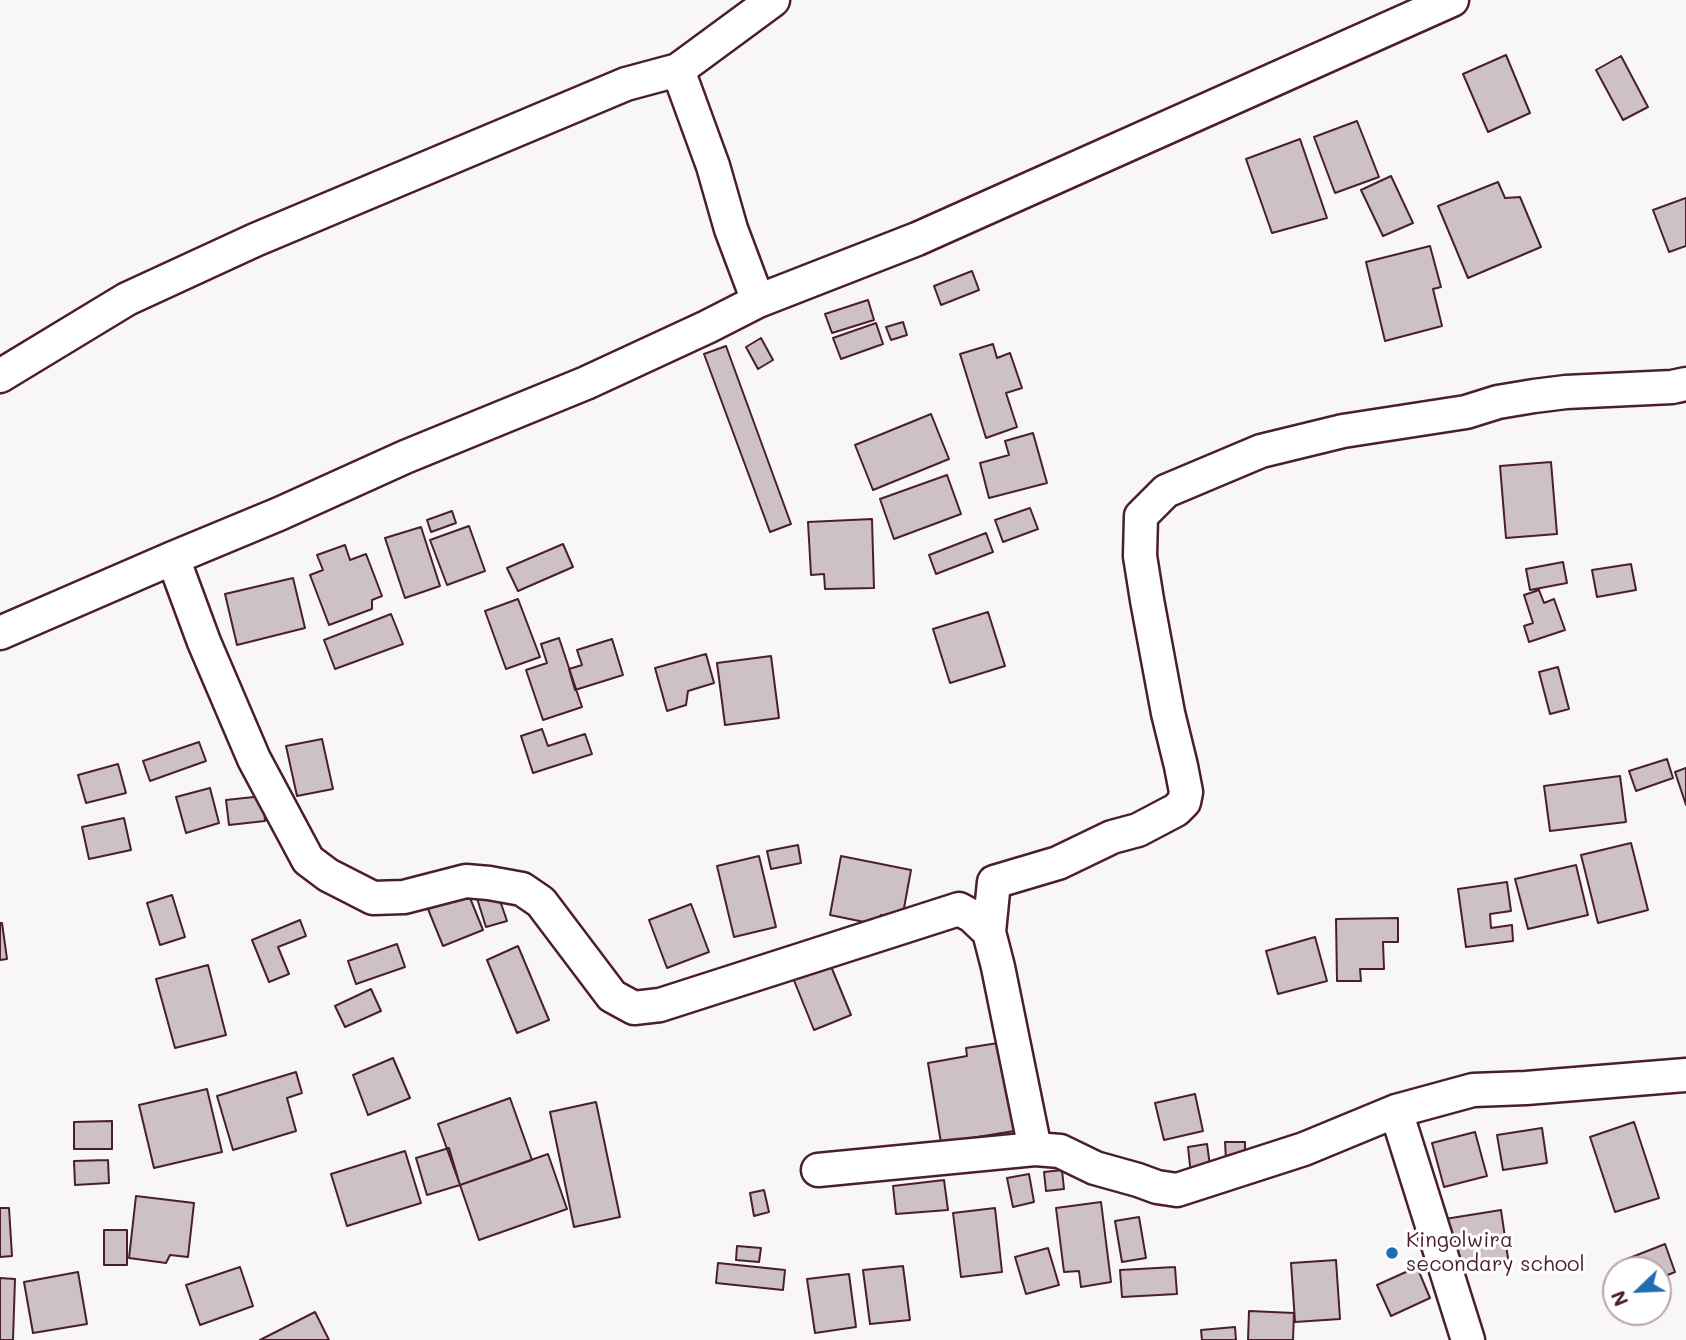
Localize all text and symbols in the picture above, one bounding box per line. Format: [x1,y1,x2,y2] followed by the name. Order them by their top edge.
[1406,1228,1585,1278] place label: Kingolwira secondary school
[1384,1245,1400,1261] marker: Kingolwira secondary school
[1602,1256,1672,1326] north arrow
[1605,1287,1633,1310] text: N

